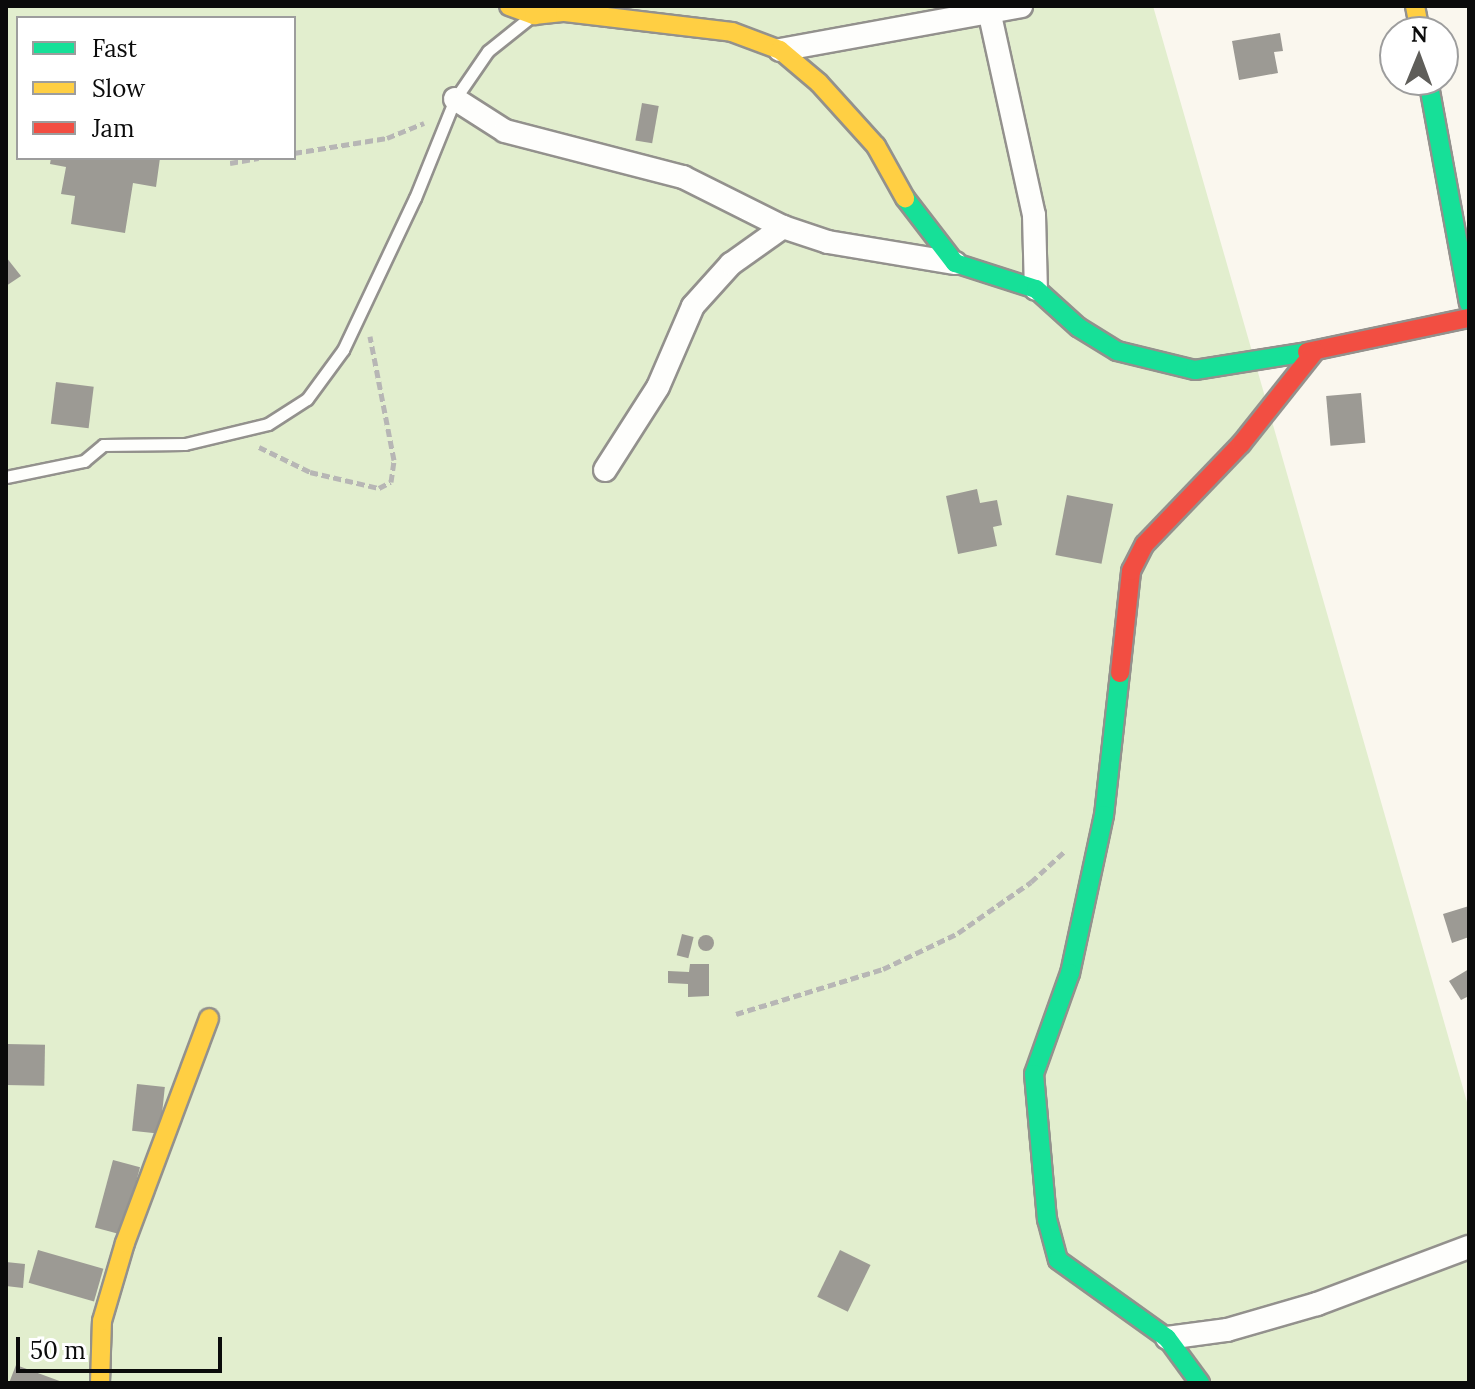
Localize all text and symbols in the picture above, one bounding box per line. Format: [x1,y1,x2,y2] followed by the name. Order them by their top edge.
[16,16,296,160] legend
[1379,16,1459,96] north arrow
[1411,20,1428,48] text: N
[92,33,137,64] text: Fast
[92,73,145,104] text: Slow
[92,113,134,144] text: Jam
[20,1321,226,1371] scale bar
[30,1335,86,1366] text: 50 m

